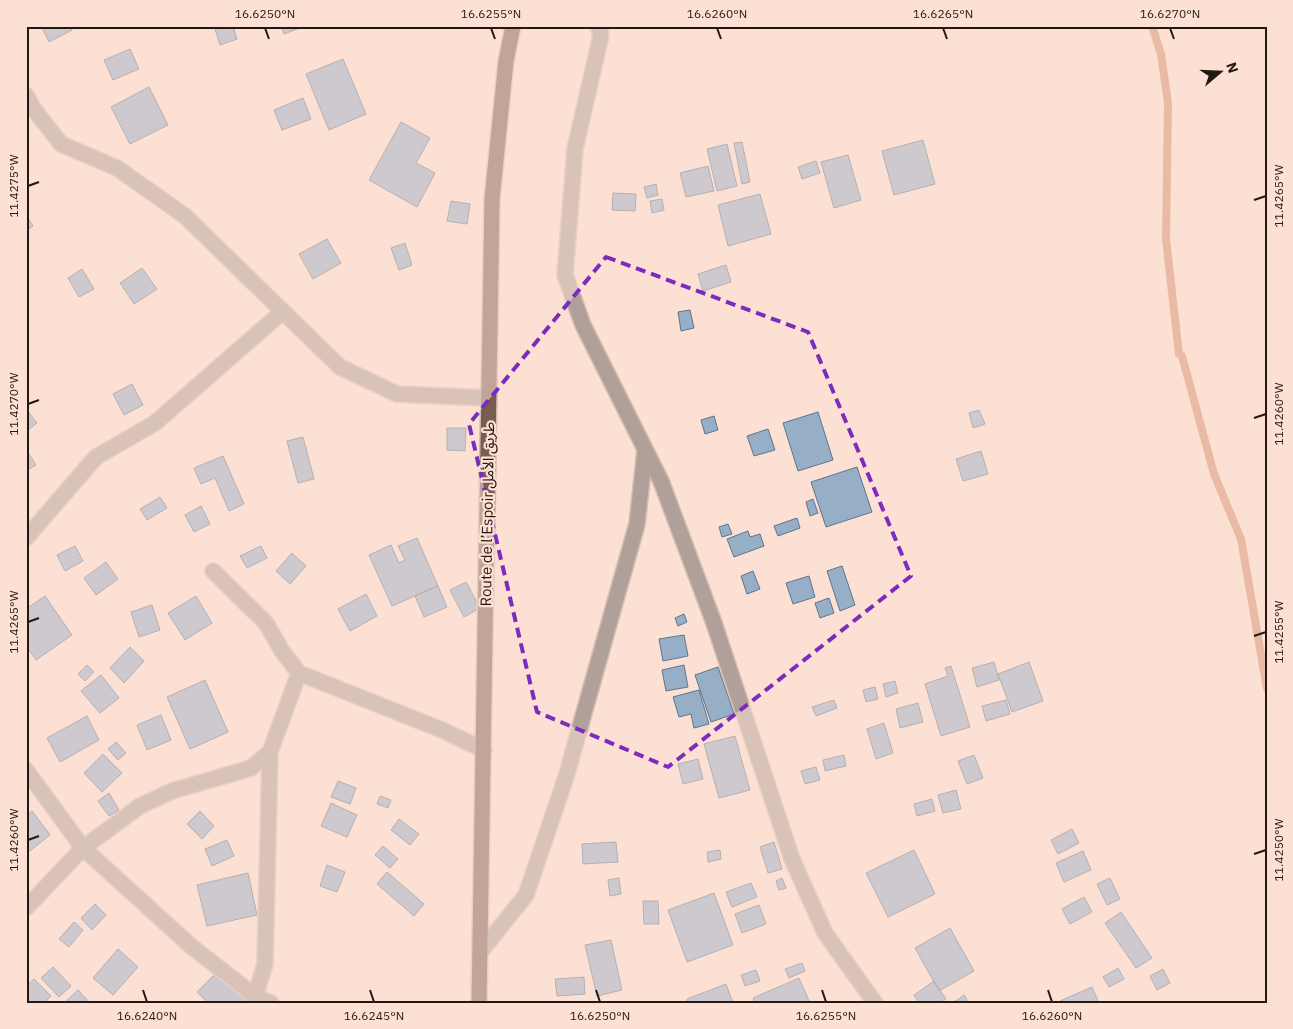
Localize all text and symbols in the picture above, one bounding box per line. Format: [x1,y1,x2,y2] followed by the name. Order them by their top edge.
[235,6,295,21] text: 16.6250°N
[461,6,521,21] text: 16.6255°N
[687,6,747,21] text: 16.6260°N
[913,6,973,21] text: 16.6265°N
[1140,6,1200,21] text: 16.6270°N
[1196,48,1246,98] north arrow
[1222,60,1242,75] text: N
[6,154,21,217] text: 11.4275°W
[1271,164,1286,227] text: 11.4265°W
[6,372,21,435] text: 11.4270°W
[1271,382,1286,445] text: 11.4260°W
[476,422,499,606] street label: Route de l’Espoir طريق الأمل
[6,590,21,653] text: 11.4265°W
[1271,600,1286,663] text: 11.4255°W
[6,808,21,871] text: 11.4260°W
[1271,818,1286,881] text: 11.4250°W
[117,1008,177,1023] text: 16.6240°N
[344,1008,404,1023] text: 16.6245°N
[570,1008,630,1023] text: 16.6250°N
[796,1008,856,1023] text: 16.6255°N
[1022,1008,1082,1023] text: 16.6260°N

